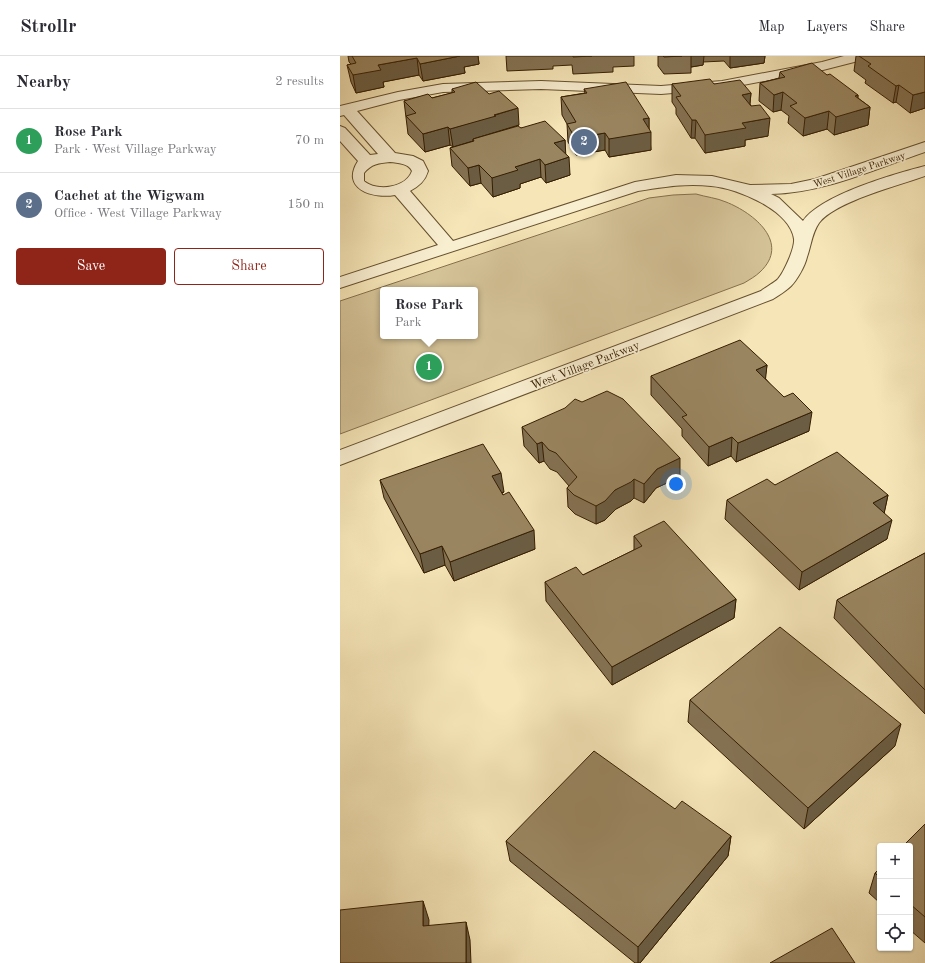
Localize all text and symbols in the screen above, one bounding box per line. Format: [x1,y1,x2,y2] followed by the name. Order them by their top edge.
[20,18,76,37] text: Strollr
[759,20,785,34] text: Map
[807,20,848,34] text: Layers
[870,20,905,34] text: Share
[16,74,71,91] text: Nearby
[275,75,324,88] text: 2 results
[54,125,123,140] text: Rose Park
[571,127,597,157] pin: 2
[25,134,33,147] text: 1
[295,134,324,147] text: 70 m
[54,143,217,156] text: Park · West Village Parkway
[812,150,907,190] street label: West Village Parkway
[54,189,205,204] text: Cachet at the Wigwam
[25,198,33,211] text: 2
[287,198,324,211] text: 150 m
[54,207,222,220] text: Office · West Village Parkway
[16,248,166,285] button: Save
[174,248,324,285] button: Share
[380,287,478,339] popup
[395,298,463,313] text: Rose Park
[395,316,421,329] text: Park
[529,339,642,392] street label: West Village Parkway
[416,352,442,382] pin: 1
[666,474,686,494] your location
[877,843,913,951] map controls
[877,843,913,879] button: +
[877,879,913,915] button: −
[877,915,913,951] button: locate

